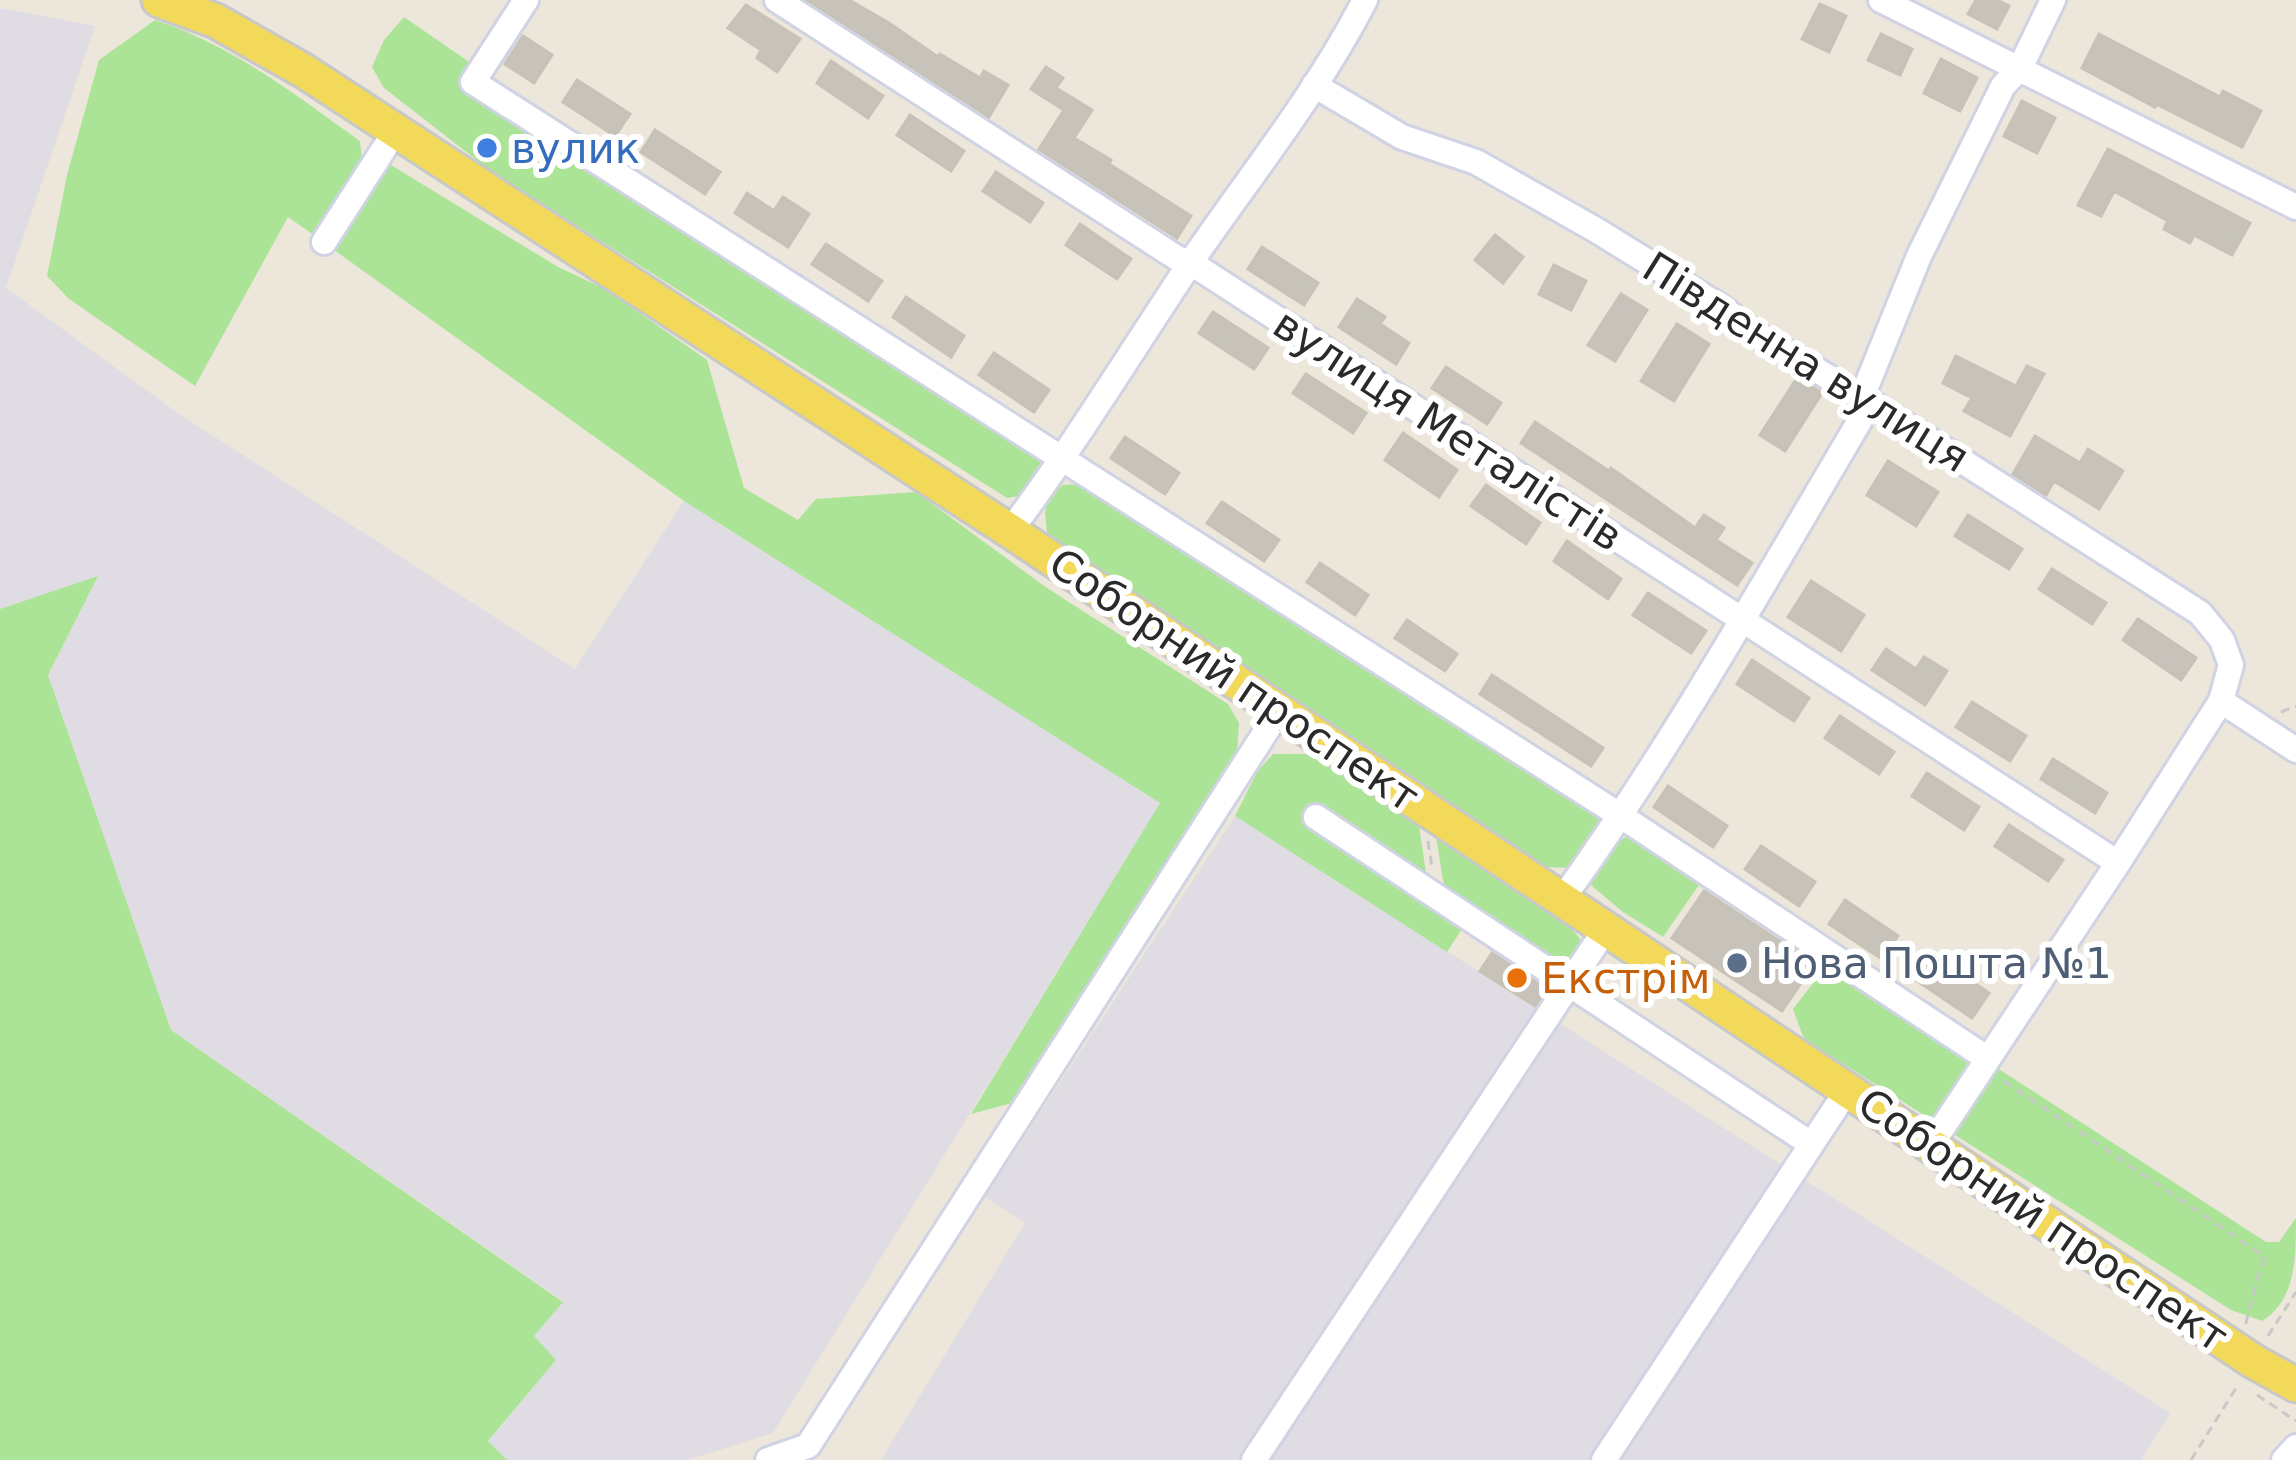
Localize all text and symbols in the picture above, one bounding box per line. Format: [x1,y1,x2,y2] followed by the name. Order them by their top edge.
[511,124,640,173] place label: вулик
[474,135,500,161] marker: вулик
[1634,242,1978,482] street label: Південна вулиця
[1265,299,1631,561] street label: вулиця Металістів
[1040,538,1428,822] street label: Соборний проспект
[1761,939,2112,988] place label: Нова Пошта №1
[1724,950,1750,976] marker: Нова Пошта №1
[1541,954,1710,1003] place label: Екстрім
[1504,965,1530,991] marker: Екстрім
[1849,1078,2237,1362] street label: Соборний проспект

